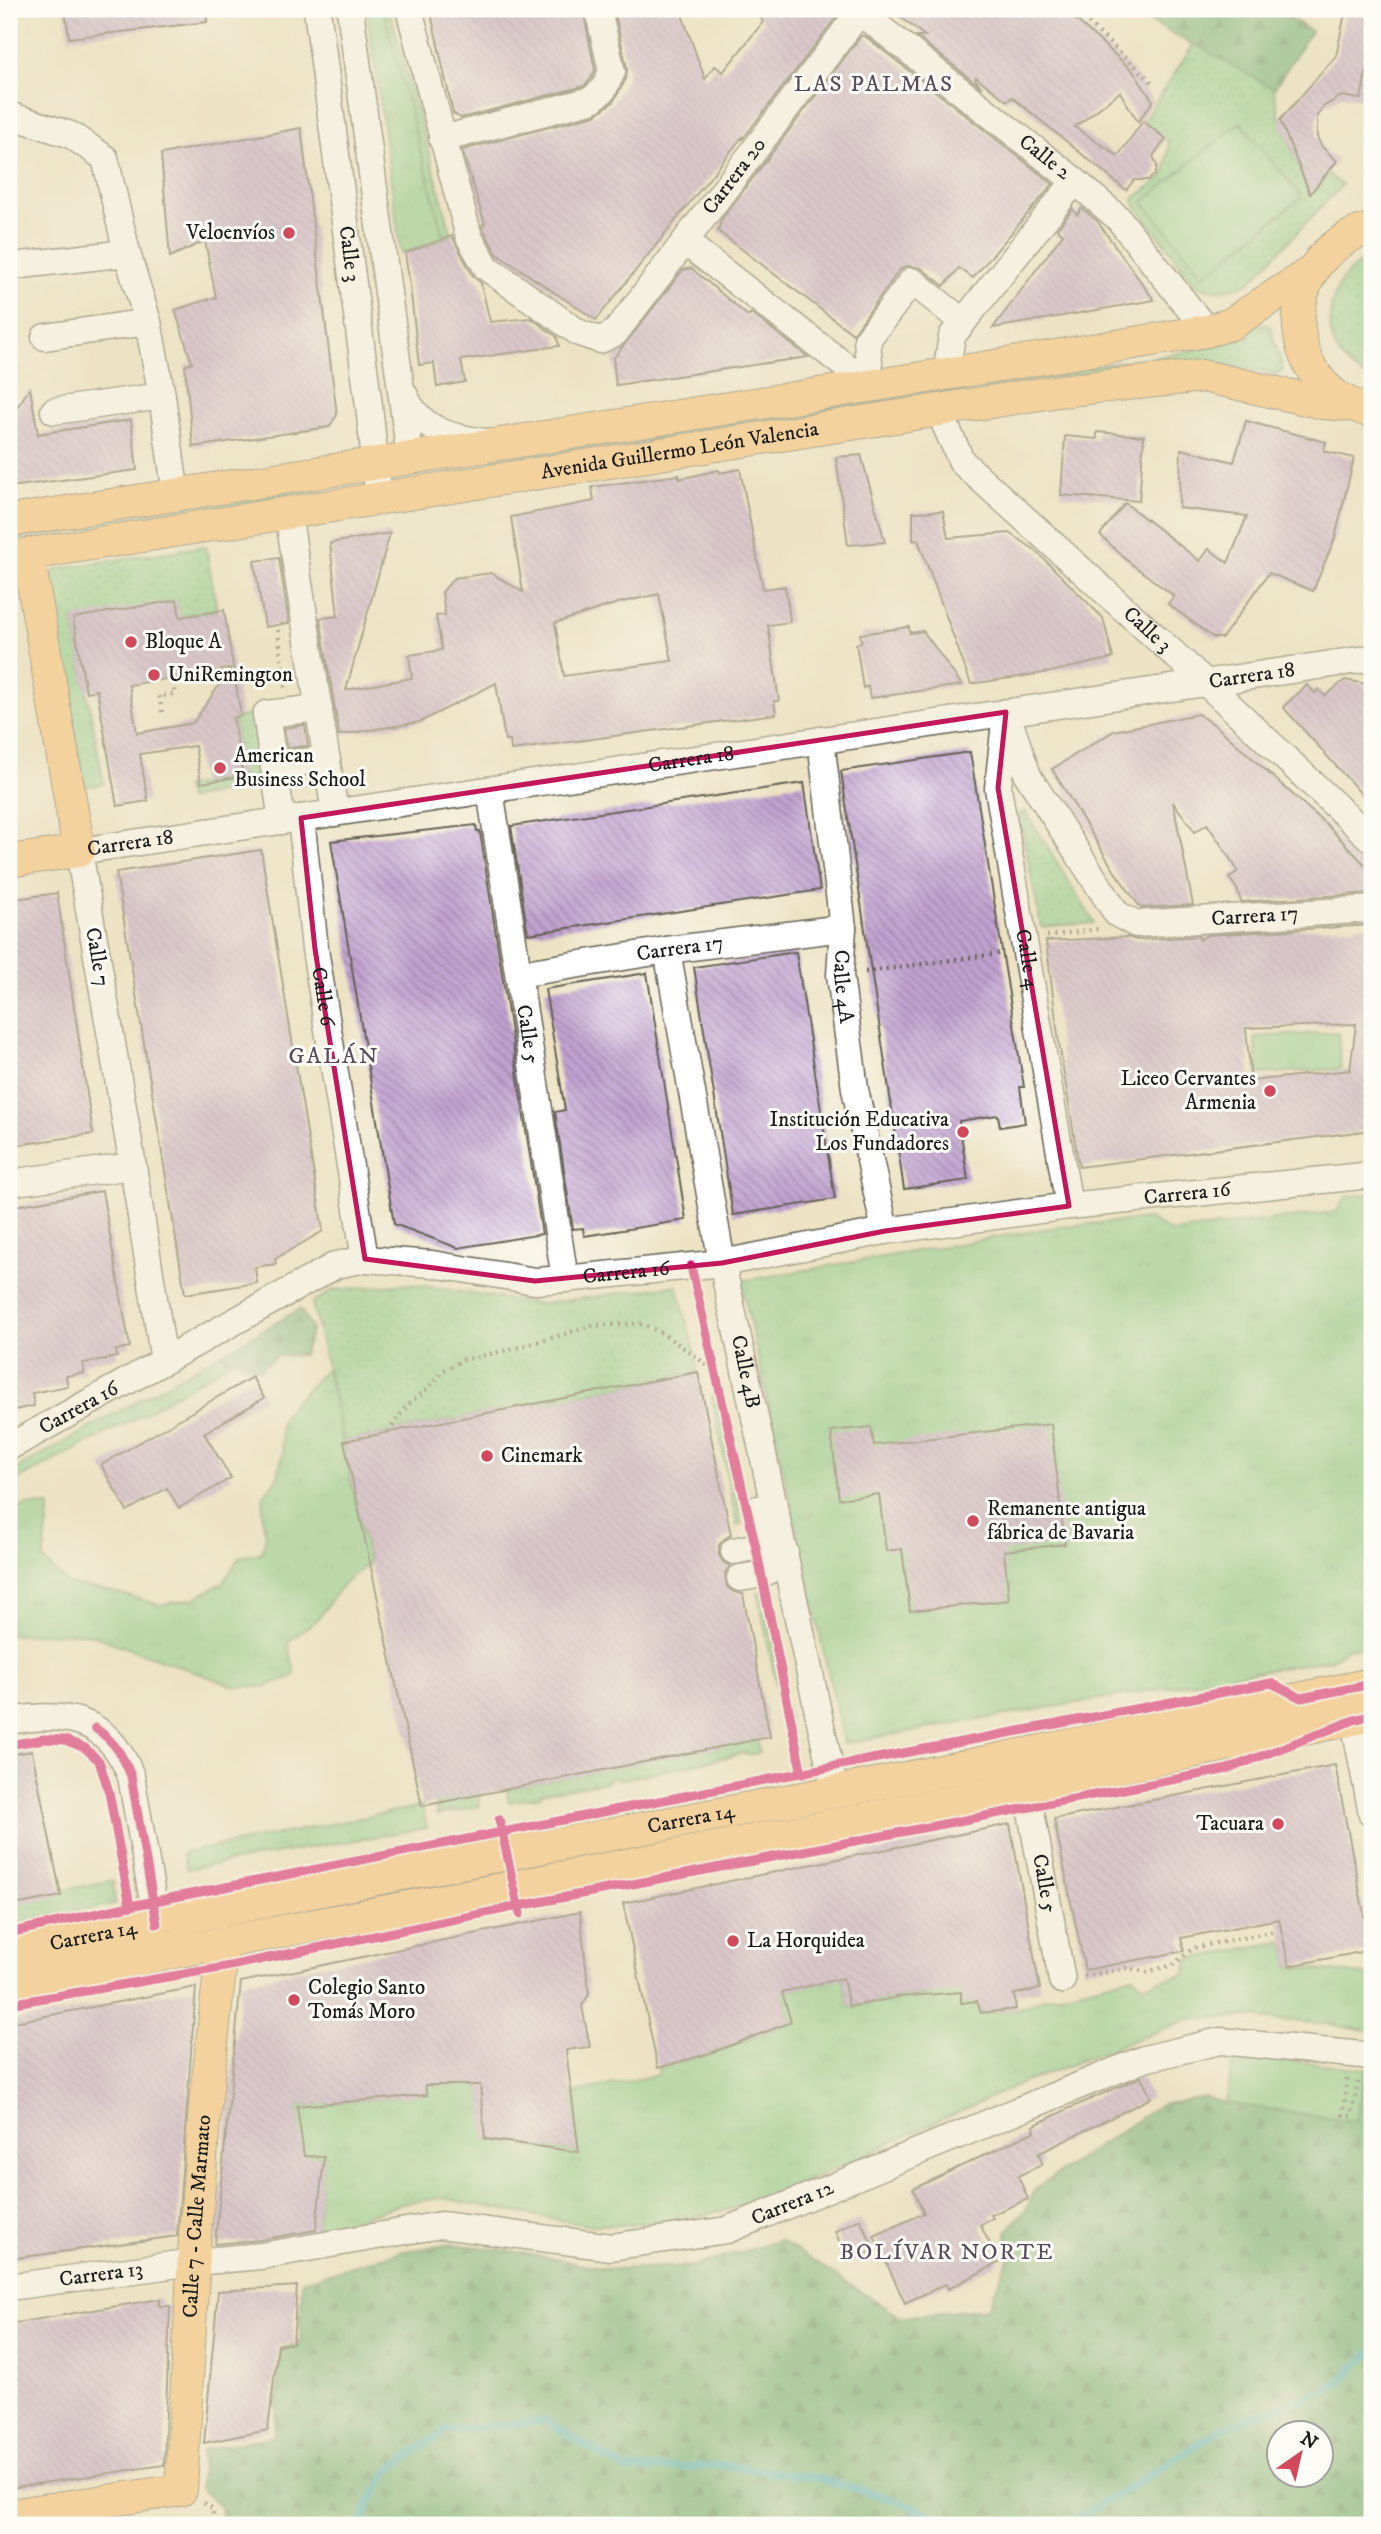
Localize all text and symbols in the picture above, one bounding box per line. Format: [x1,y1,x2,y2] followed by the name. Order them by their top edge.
[794,70,954,99] district label: LAS PALMAS
[1014,129,1077,186] street label: Calle 2
[697,133,772,220] street label: Carrera 20
[185,220,275,246] place label: Veloenvíos
[333,224,366,284] street label: Calle 3
[281,225,297,241] marker: Veloenvíos
[539,416,820,486] street label: Avenida Guillermo León Valencia
[1118,601,1177,658] street label: Calle 3
[145,629,222,655] place label: Bloque A
[123,634,139,650] marker: Bloque A
[1207,657,1297,695] street label: Carrera 18
[168,662,293,688] place label: UniRemington
[146,667,162,683] marker: UniRemington
[646,740,736,779] street label: Carrera 18
[234,743,366,793] place label: American Business School
[212,760,228,776] marker: American Business School
[86,824,175,863] street label: Carrera 18
[1211,901,1299,932] street label: Carrera 17
[79,925,115,989] street label: Calle 7
[1009,927,1045,992] street label: Calle 4
[635,930,725,968] street label: Carrera 17
[827,949,859,1026] street label: Calle 4A
[305,965,340,1029] street label: Calle 6
[510,1003,545,1065] street label: Calle 5
[288,1042,380,1071] district label: GALÁN
[1121,1066,1256,1116] place label: Liceo Cervantes Armenia
[1262,1083,1278,1099] marker: Liceo Cervantes Armenia
[770,1107,949,1157] place label: Institución Educativa Los Fundadores
[955,1124,971,1140] marker: Institución Educativa Los Fundadores
[1143,1176,1233,1211] street label: Carrera 16
[582,1255,672,1290] street label: Carrera 16
[725,1333,766,1411] street label: Calle 4B
[35,1375,124,1441] street label: Carrera 16
[501,1443,583,1469] place label: Cinemark
[479,1448,495,1464] marker: Cinemark
[987,1496,1146,1546] place label: Remanente antigua fábrica de Bavaria
[965,1513,981,1529] marker: Remanente antigua fábrica de Bavaria
[645,1798,738,1840] street label: Carrera 14
[1196,1811,1264,1837] place label: Tacuara
[1270,1816,1286,1832] marker: Tacuara
[1026,1852,1062,1915] street label: Calle 5
[47,1914,140,1957] street label: Carrera 14
[747,1928,865,1954] place label: La Horquidea
[725,1933,741,1949] marker: La Horquidea
[308,1975,425,2025] place label: Colegio Santo Tomás Moro
[286,1992,302,2008] marker: Colegio Santo Tomás Moro
[177,2114,217,2319] street label: Calle 7 - Calle Marmato
[747,2174,838,2232] street label: Carrera 12
[840,2238,1054,2267] district label: BOLÍVAR NORTE
[58,2256,145,2293] street label: Carrera 13
[1266,2418,1336,2488] north arrow
[1296,2427,1322,2455] text: N

